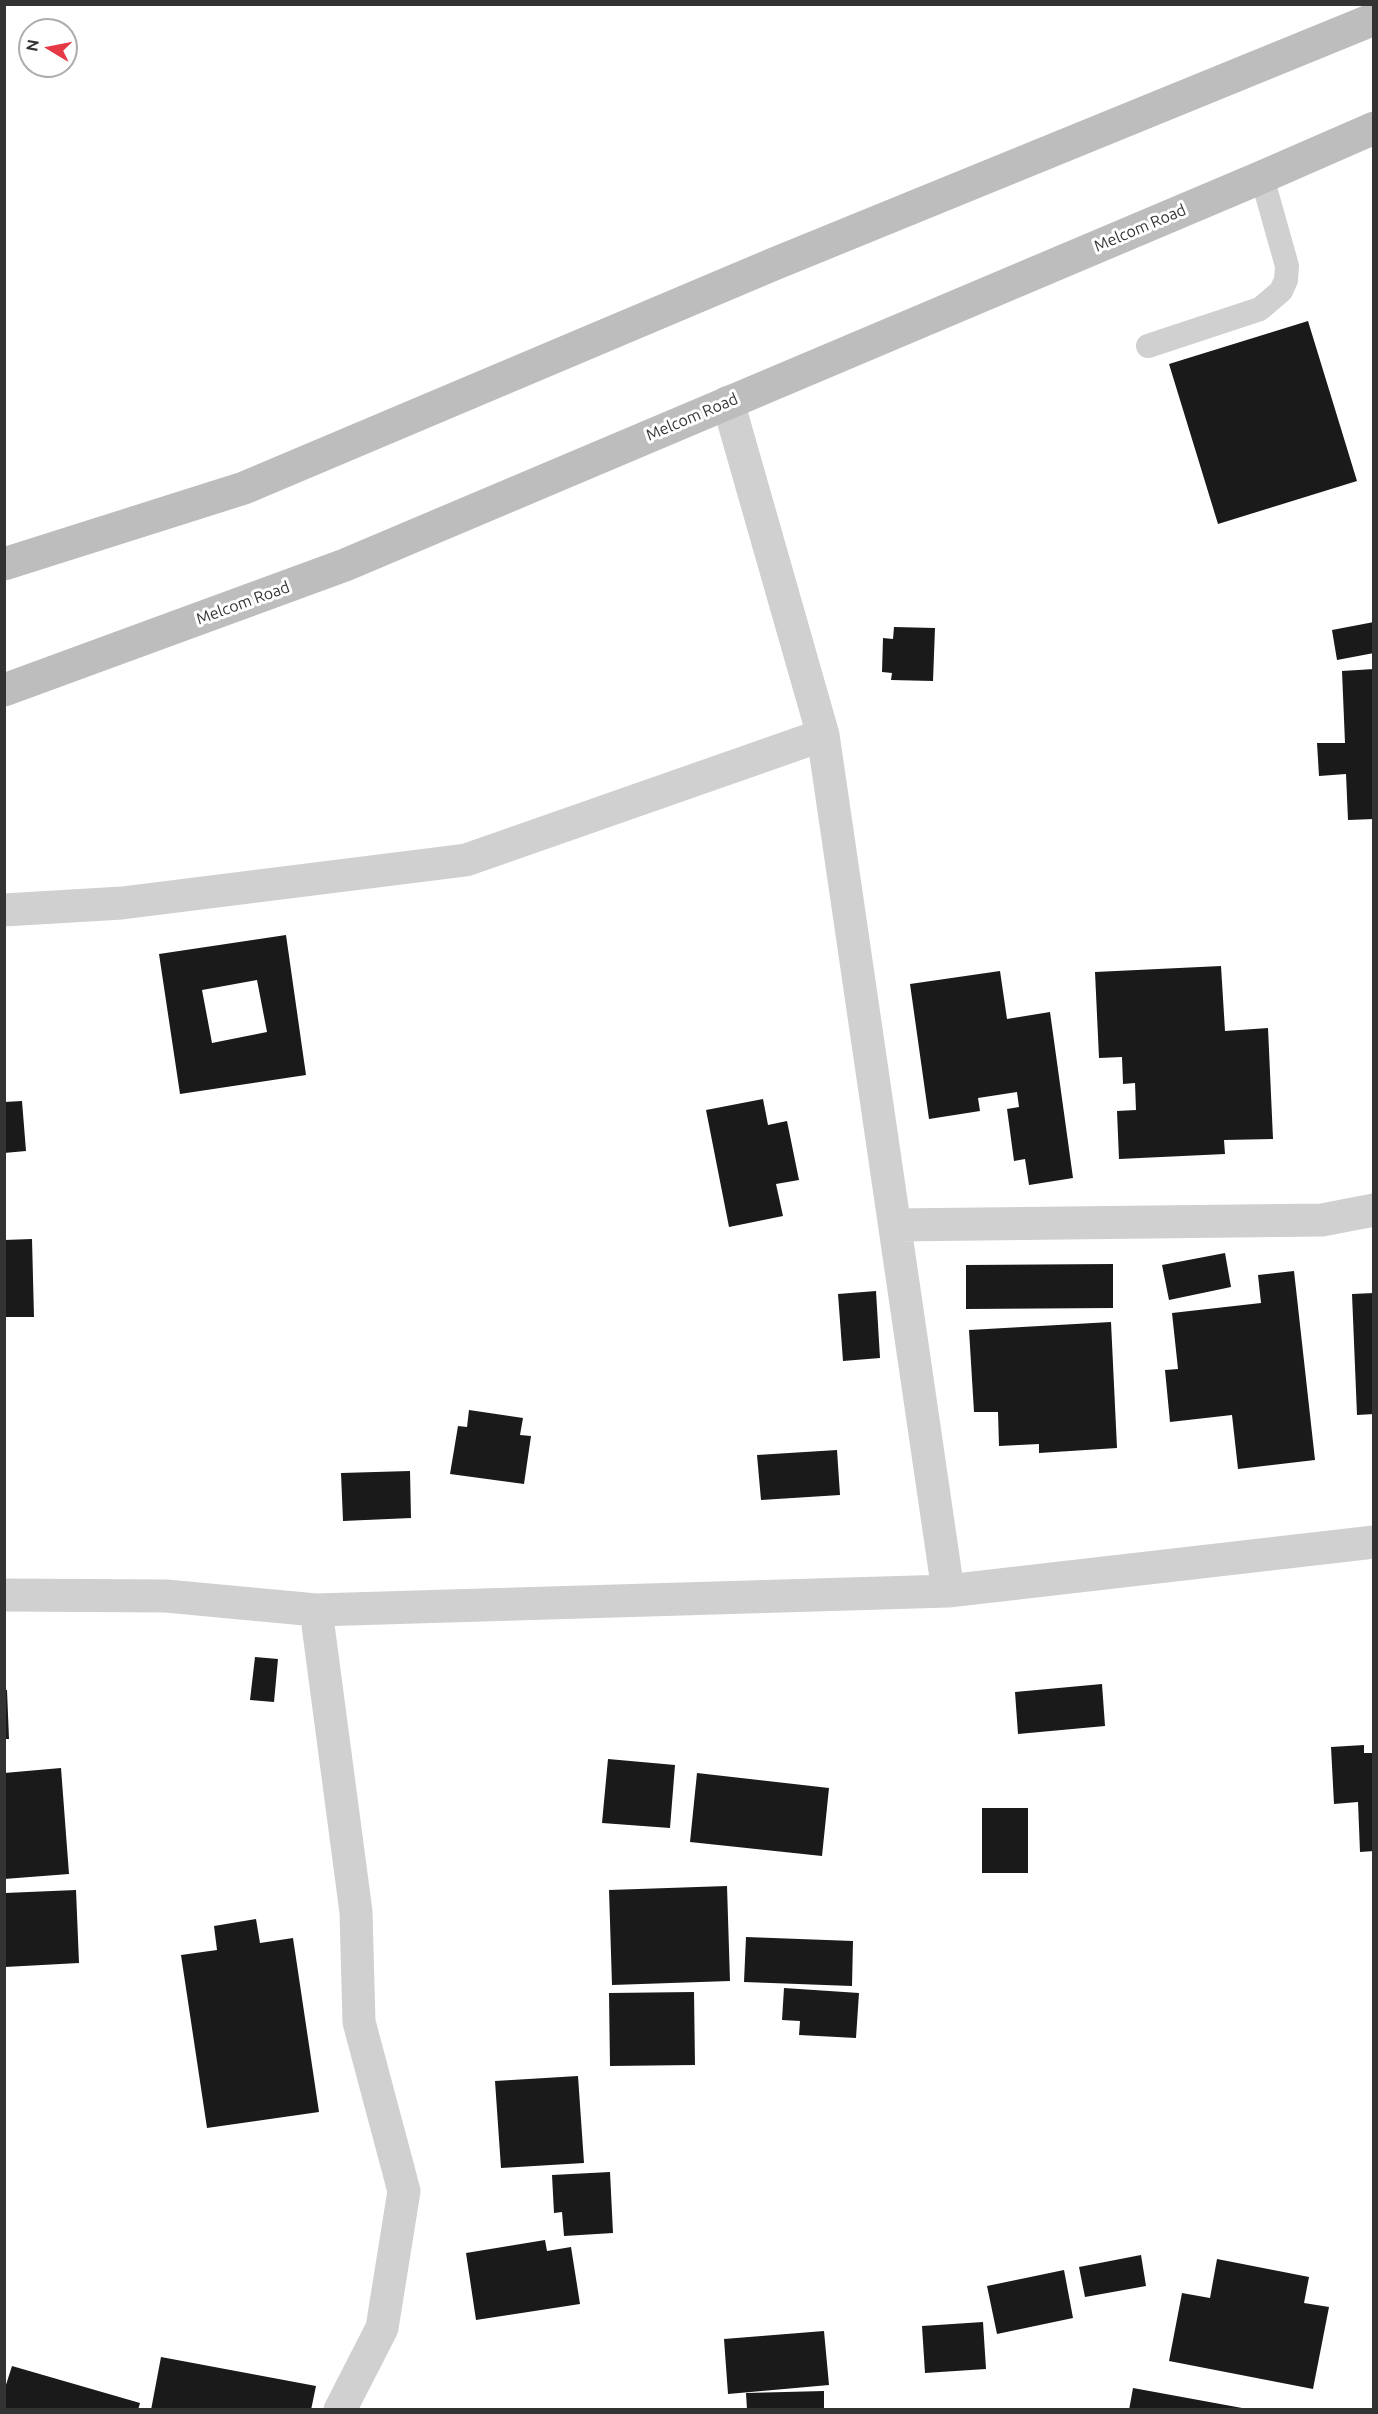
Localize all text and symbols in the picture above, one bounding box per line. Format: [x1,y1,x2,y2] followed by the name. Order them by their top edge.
[18,18,78,78] north arrow
[22,38,42,53] text: N
[1091,200,1189,256] street label: Melcom Road
[643,389,741,445] street label: Melcom Road
[194,577,292,629] street label: Melcom Road

